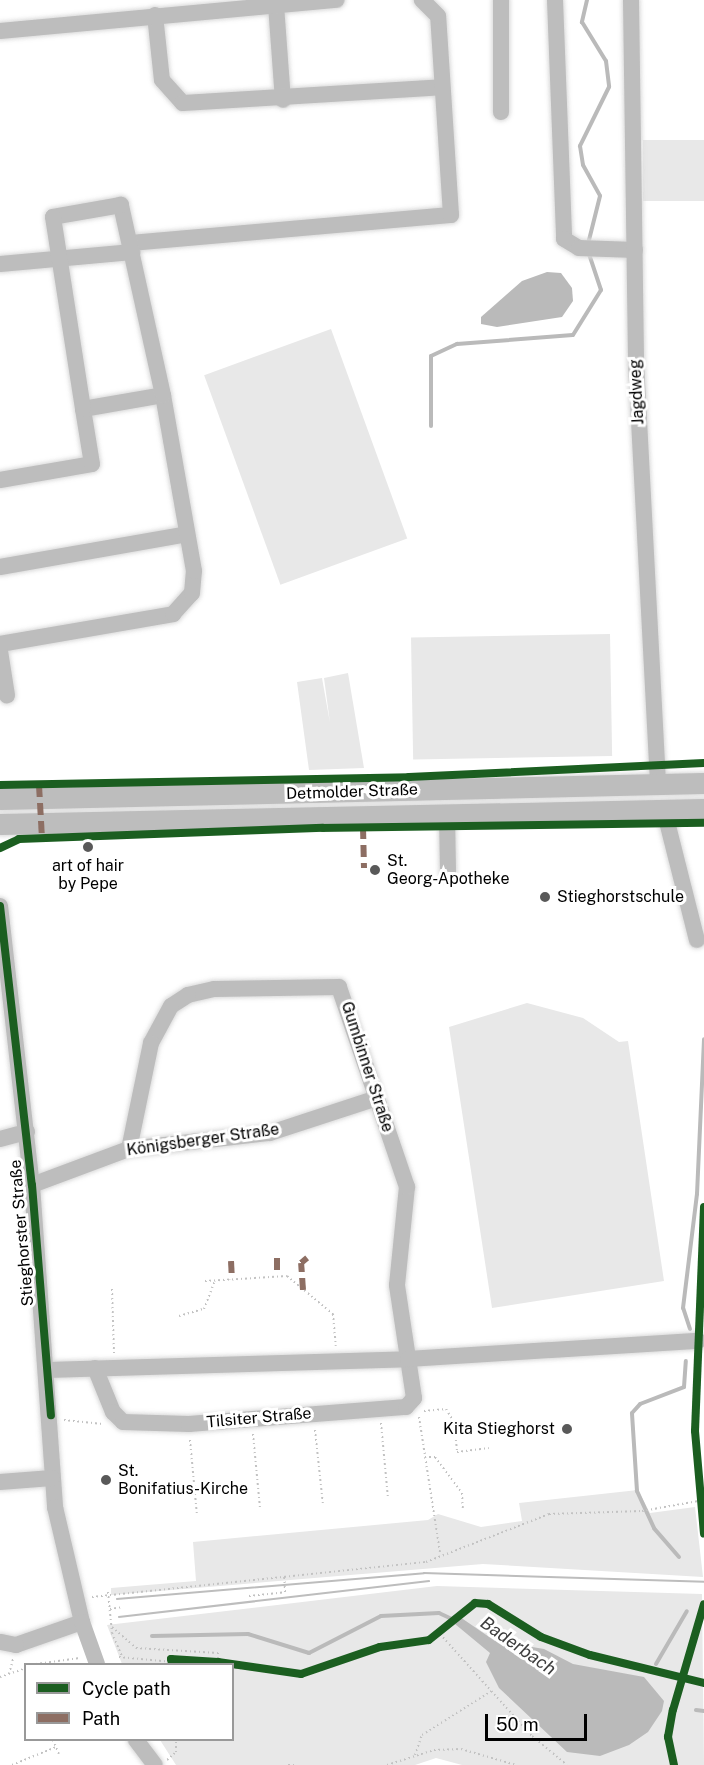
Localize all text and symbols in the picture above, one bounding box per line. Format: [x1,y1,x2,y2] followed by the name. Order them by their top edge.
[626,359,648,425] street label: Jagdweg
[286,780,418,804] street label: Detmolder Straße
[81,840,95,854] marker: art of hair by Pepe
[387,851,510,889] place label: St. Georg-Apotheke
[52,856,124,894] place label: art of hair by Pepe
[368,863,382,877] marker: St. Georg-Apotheke
[557,887,684,907] place label: Stieghorstschule
[538,890,552,904] marker: Stieghorstschule
[337,999,397,1135] street label: Gumbinner Straße
[125,1120,281,1160] street label: Königsberger Straße
[6,1159,38,1307] street label: Stieghorster Straße
[206,1404,312,1432] street label: Tilsiter Straße
[443,1419,555,1439] place label: Kita Stieghorst
[560,1422,574,1436] marker: Kita Stieghorst
[118,1461,248,1499] place label: St. Bonifatius-Kirche
[99,1473,113,1487] marker: St. Bonifatius-Kirche
[476,1612,560,1680] water label: Baderbach
[24,1663,234,1741] legend
[82,1678,171,1699] text: Cycle path
[488,1702,590,1740] scale bar
[82,1708,120,1729] text: Path
[496,1714,539,1735] text: 50 m

